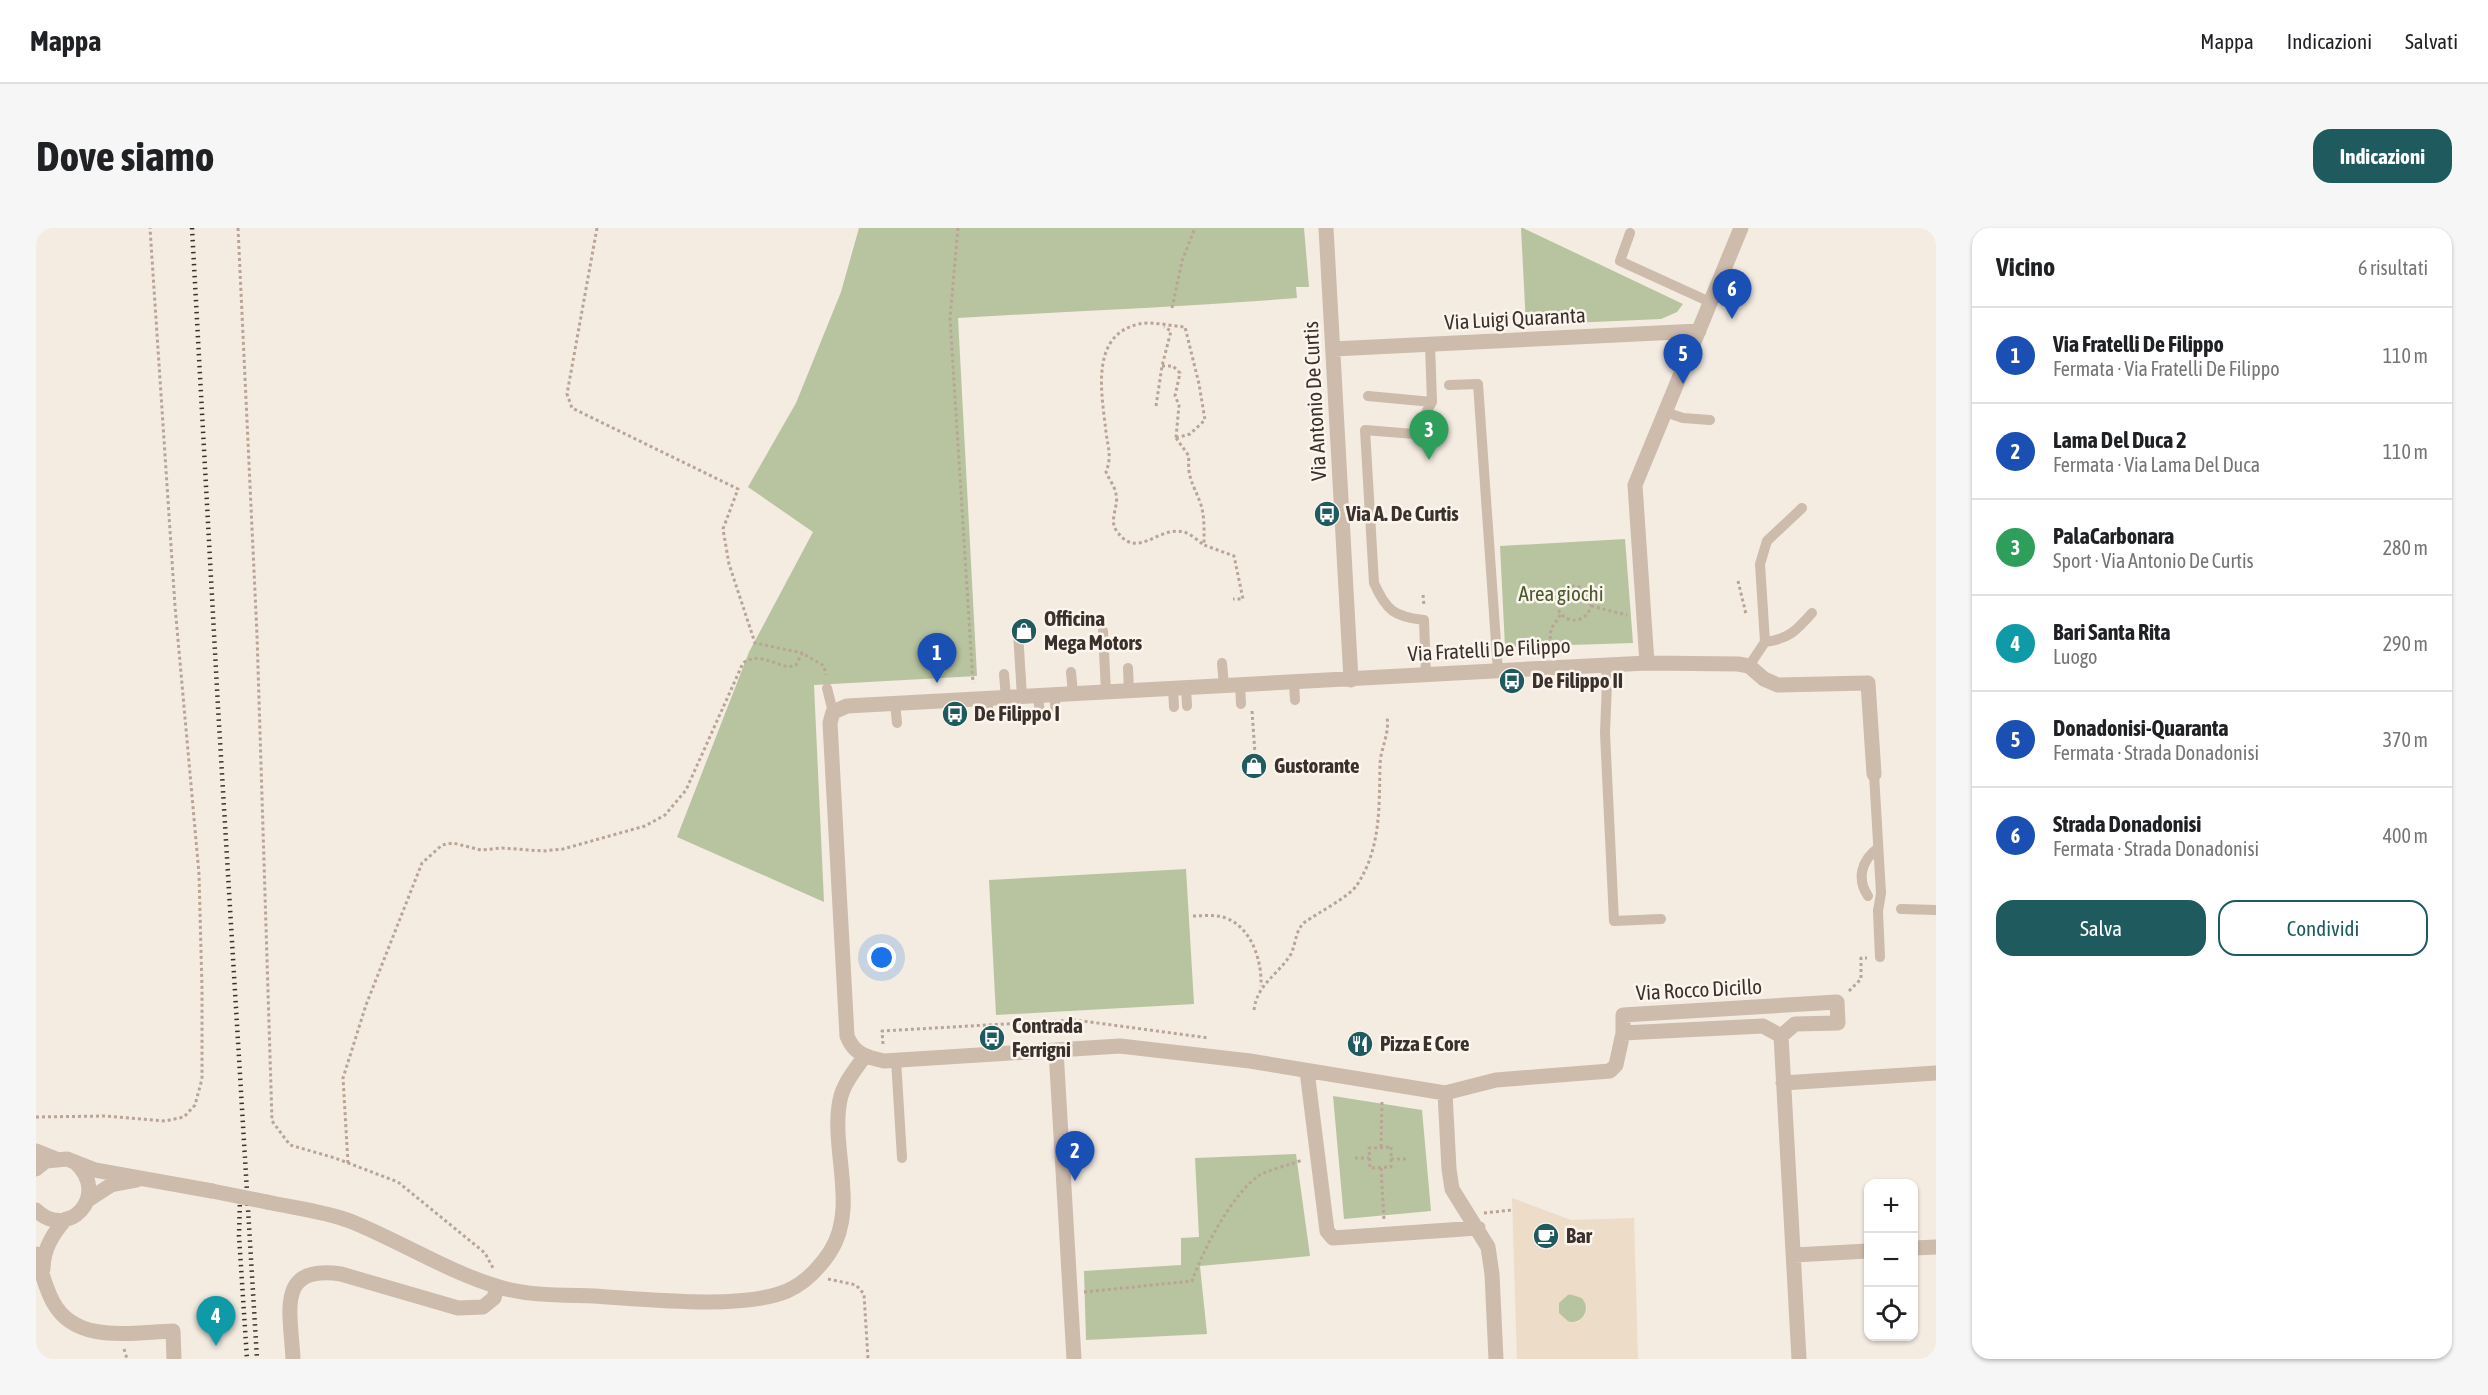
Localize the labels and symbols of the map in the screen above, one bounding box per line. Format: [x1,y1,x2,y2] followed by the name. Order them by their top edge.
[1712,270,1752,319] pin: 6
[1444,302,1586,334] street label: Via Luigi Quaranta
[1298,321,1330,481] street label: Via Antonio De Curtis
[1664,334,1702,384] pin: 5
[1410,410,1448,460] pin: 3
[1312,499,1342,529] bus stop icon: Via A. De Curtis
[1345,501,1459,525] place label: Via A. De Curtis
[1518,581,1604,605] park label: Area giochi
[1044,606,1143,654] place label: Officina Mega Motors
[1009,616,1039,646] shop icon: Officina Mega Motors
[1407,633,1571,665] street label: Via Fratelli De Filippo
[918,634,956,683] pin: 1
[1497,666,1527,696] bus stop icon: De Filippo II
[1532,668,1623,692] place label: De Filippo II
[940,699,970,729] bus stop icon: De Filippo I
[974,701,1060,725] place label: De Filippo I
[1239,751,1269,781] shop icon: Gustorante
[1274,753,1360,777] place label: Gustorante
[867,943,896,972] your location
[1635,974,1763,1004] street label: Via Rocco Dicillo
[1012,1013,1083,1061] place label: Contrada Ferrigni
[977,1023,1007,1053] bus stop icon: Contrada Ferrigni
[1345,1029,1375,1059] restaurant icon: Pizza E Core
[1380,1031,1470,1055] place label: Pizza E Core
[1056,1132,1094,1181] pin: 2
[1531,1221,1561,1251] cafe icon: Bar
[1566,1223,1593,1247] place label: Bar
[196,1296,236,1346] pin: 4

